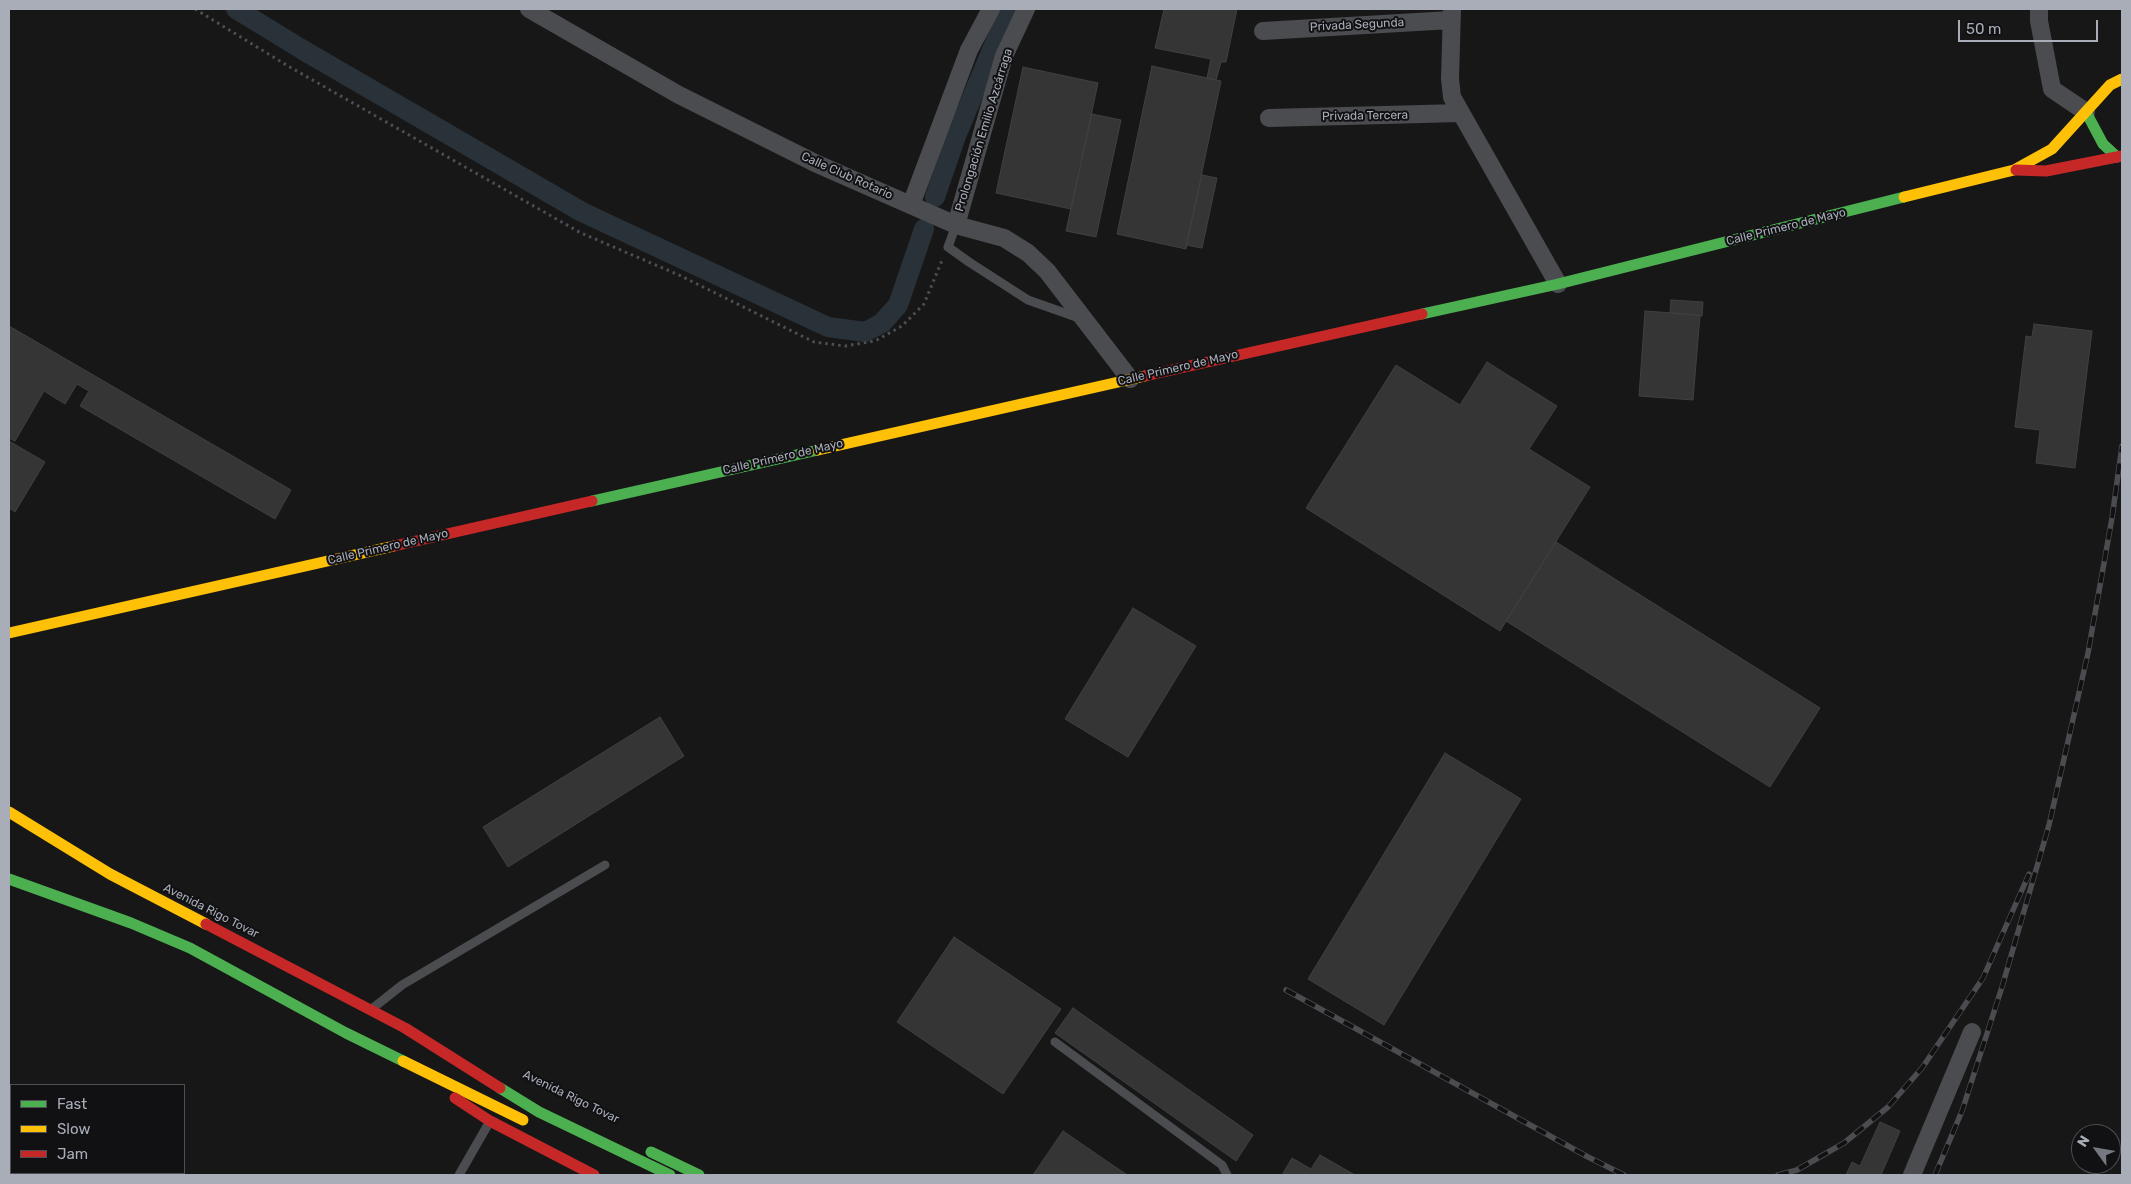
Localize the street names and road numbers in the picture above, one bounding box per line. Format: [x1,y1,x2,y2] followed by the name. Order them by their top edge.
[1309,15,1405,35] street label: Privada Segunda
[952,47,1016,213] street label: Prolongación Emilio Azcárraga
[1322,108,1408,124] street label: Privada Tercera
[799,149,895,203] street label: Calle Club Rotario
[1725,205,1847,249] street label: Calle Primero de Mayo
[1116,347,1240,389] street label: Calle Primero de Mayo
[721,436,845,478] street label: Calle Primero de Mayo
[326,526,450,568] street label: Calle Primero de Mayo
[161,881,261,941] street label: Avenida Rigo Tovar
[520,1067,622,1127] street label: Avenida Rigo Tovar

